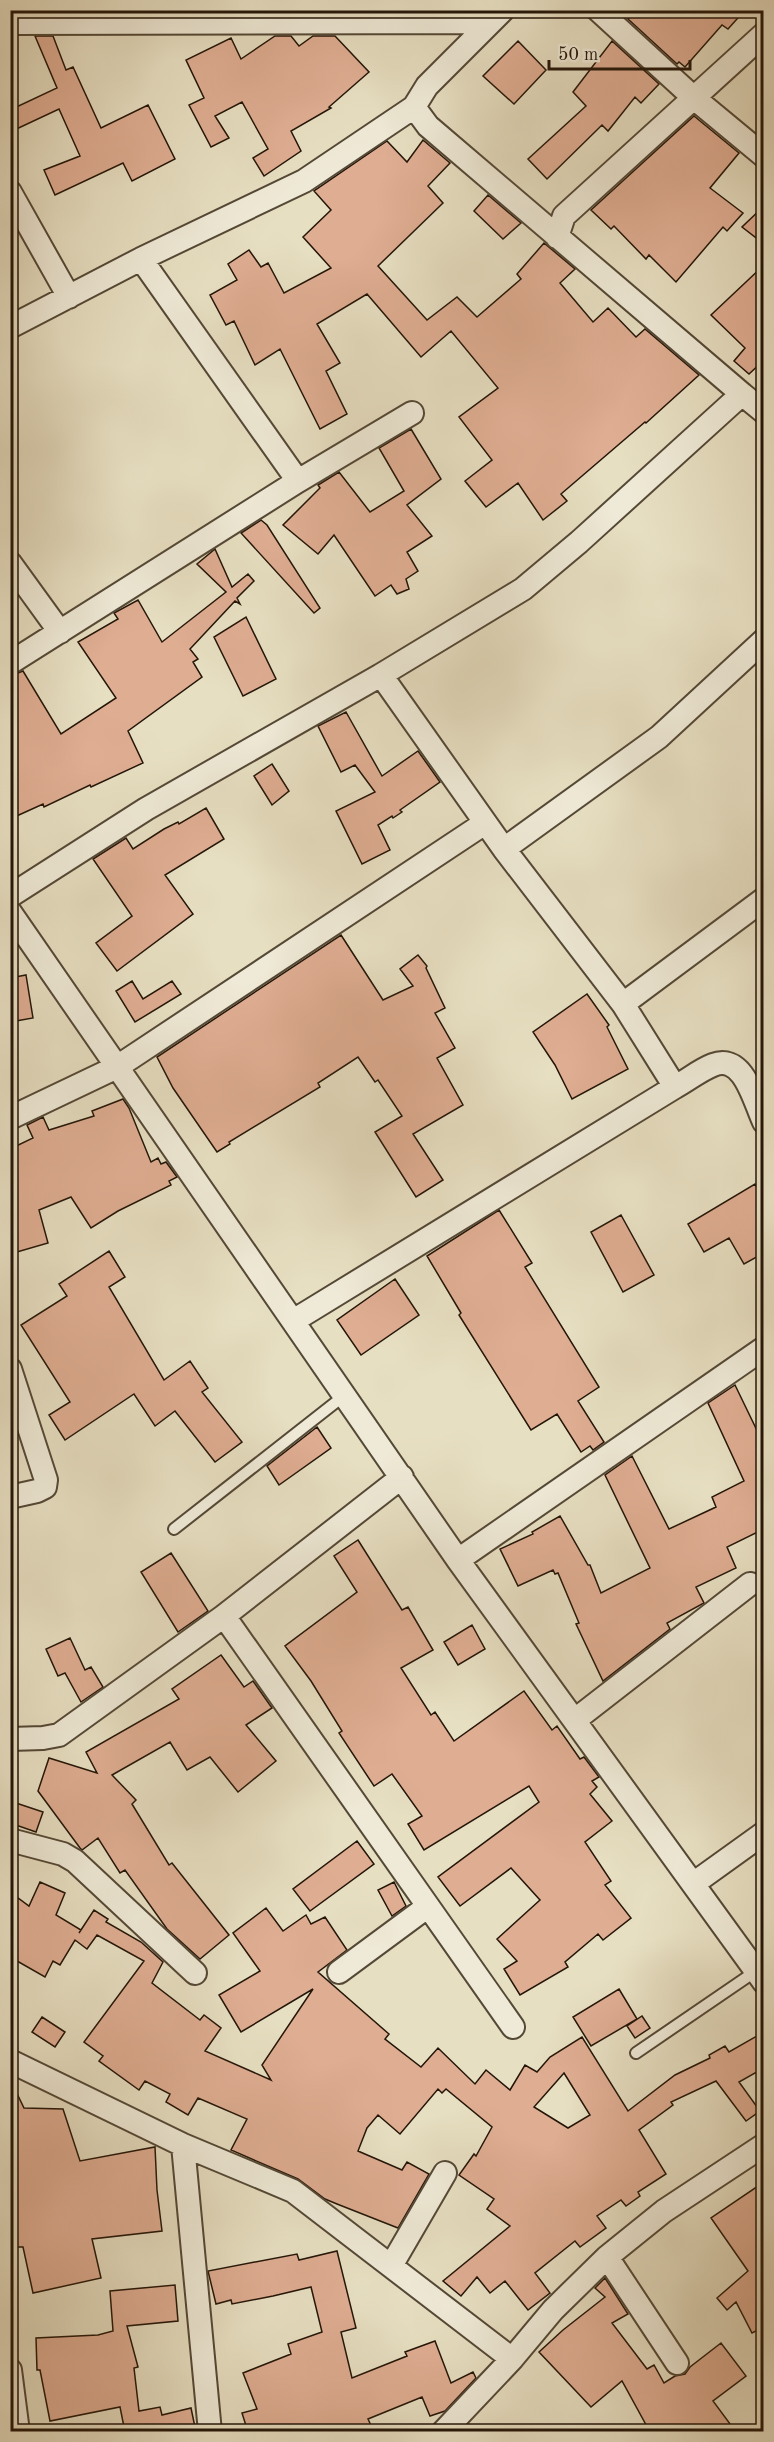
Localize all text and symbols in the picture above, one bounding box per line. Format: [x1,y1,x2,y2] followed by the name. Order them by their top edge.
[549,33,690,71] scale bar
[558,46,598,64] text: 50 m

